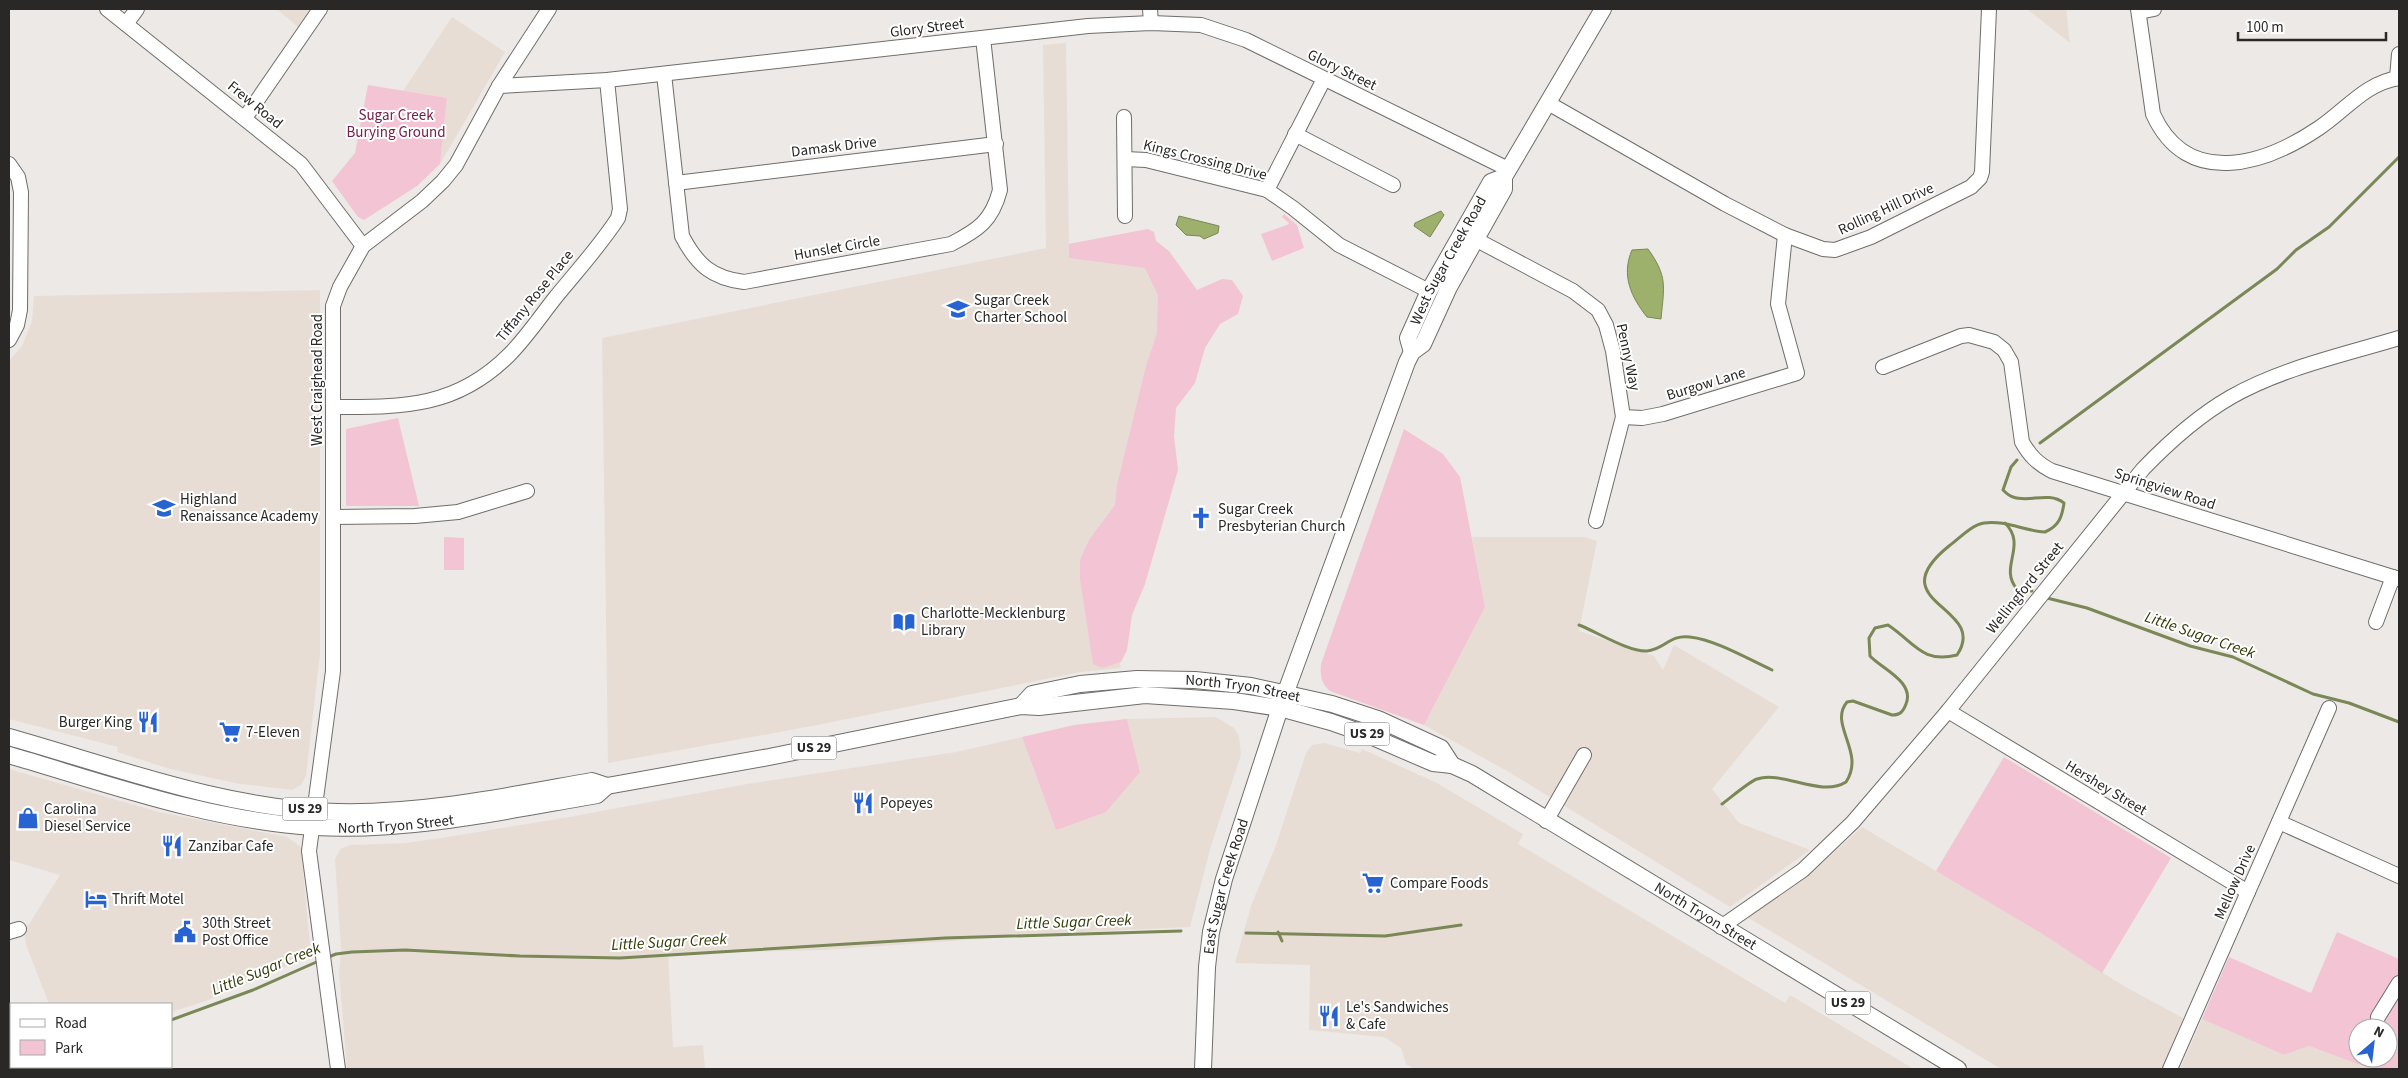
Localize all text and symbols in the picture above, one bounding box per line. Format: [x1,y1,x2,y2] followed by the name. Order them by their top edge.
[2238,10,2386,42] scale bar
[889,13,965,43] street label: Glory Street
[2246,17,2284,38] text: 100 m
[1304,44,1380,96] street label: Glory Street
[223,76,287,134] street label: Frew Road
[346,105,446,143] park label: Sugar Creek Burying Ground
[790,131,878,163] street label: Damask Drive
[1141,134,1269,186] street label: Kings Crossing Drive
[1835,178,1937,240] street label: Rolling Hill Drive
[1405,192,1491,328] street label: West Sugar Creek Road
[792,230,882,266] street label: Hunslet Circle
[491,246,579,346] street label: Tiffany Rose Place
[974,290,1067,328] place label: Sugar Creek Charter School
[945,296,971,322] school or university icon: Sugar Creek Charter School
[307,314,328,446] street label: West Craighead Road
[1611,322,1645,392] street label: Penny Way
[1664,362,1748,406] street label: Burgow Lane
[2112,463,2218,515] street label: Springview Road
[180,489,318,527] place label: Highland Renaissance Academy
[151,495,177,521] school or university icon: Highland Renaissance Academy
[1218,499,1345,537] place label: Sugar Creek Presbyterian Church
[1188,505,1214,531] church icon: Sugar Creek Presbyterian Church
[1981,538,2069,638] street label: Wellingford Street
[921,603,1066,641] place label: Charlotte-Mecklenburg Library
[2142,606,2259,664] water label: Little Sugar Creek
[891,609,917,635] library icon: Charlotte-Mecklenburg Library
[1185,669,1302,707] street label: North Tryon Street
[135,709,161,735] restaurant icon: Burger King
[59,712,132,733] place label: Burger King
[217,719,243,745] supermarket icon: 7-Eleven
[246,722,300,743] place label: 7-Eleven
[1344,722,1390,746] road number: US 29
[792,736,836,760] road number: US 29
[2061,755,2151,821] street label: Hershey Street
[850,790,876,816] restaurant icon: Popeyes
[880,793,933,814] place label: Popeyes
[282,798,328,821] road number: US 29
[44,799,131,837] place label: Carolina Diesel Service
[15,805,41,831] shop icon: Carolina Diesel Service
[338,809,455,838] street label: North Tryon Street
[1198,816,1254,955] street label: East Sugar Creek Road
[159,833,185,859] restaurant icon: Zanzibar Cafe
[188,836,273,857] place label: Zanzibar Cafe
[2209,841,2261,923] street label: Mellow Drive
[1360,870,1386,896] supermarket icon: Compare Foods
[1390,873,1488,894] place label: Compare Foods
[1651,877,1761,955] street label: North Tryon Street
[83,886,109,912] hotel icon: Thrift Motel
[112,889,184,910] place label: Thrift Motel
[1016,909,1133,935] water label: Little Sugar Creek
[202,913,271,951] place label: 30th Street Post Office
[172,919,198,945] public building icon: 30th Street Post Office
[611,928,728,956] water label: Little Sugar Creek
[208,937,324,1001] water label: Little Sugar Creek
[1826,991,1870,1014] road number: US 29
[1346,997,1449,1035] place label: Le's Sandwiches & Cafe
[10,1003,172,1068] legend
[1316,1003,1342,1029] restaurant icon: Le's Sandwiches & Cafe
[55,1013,87,1034] text: Road
[2348,1018,2398,1068] north arrow
[2370,1021,2387,1043] text: N
[55,1038,84,1059] text: Park

